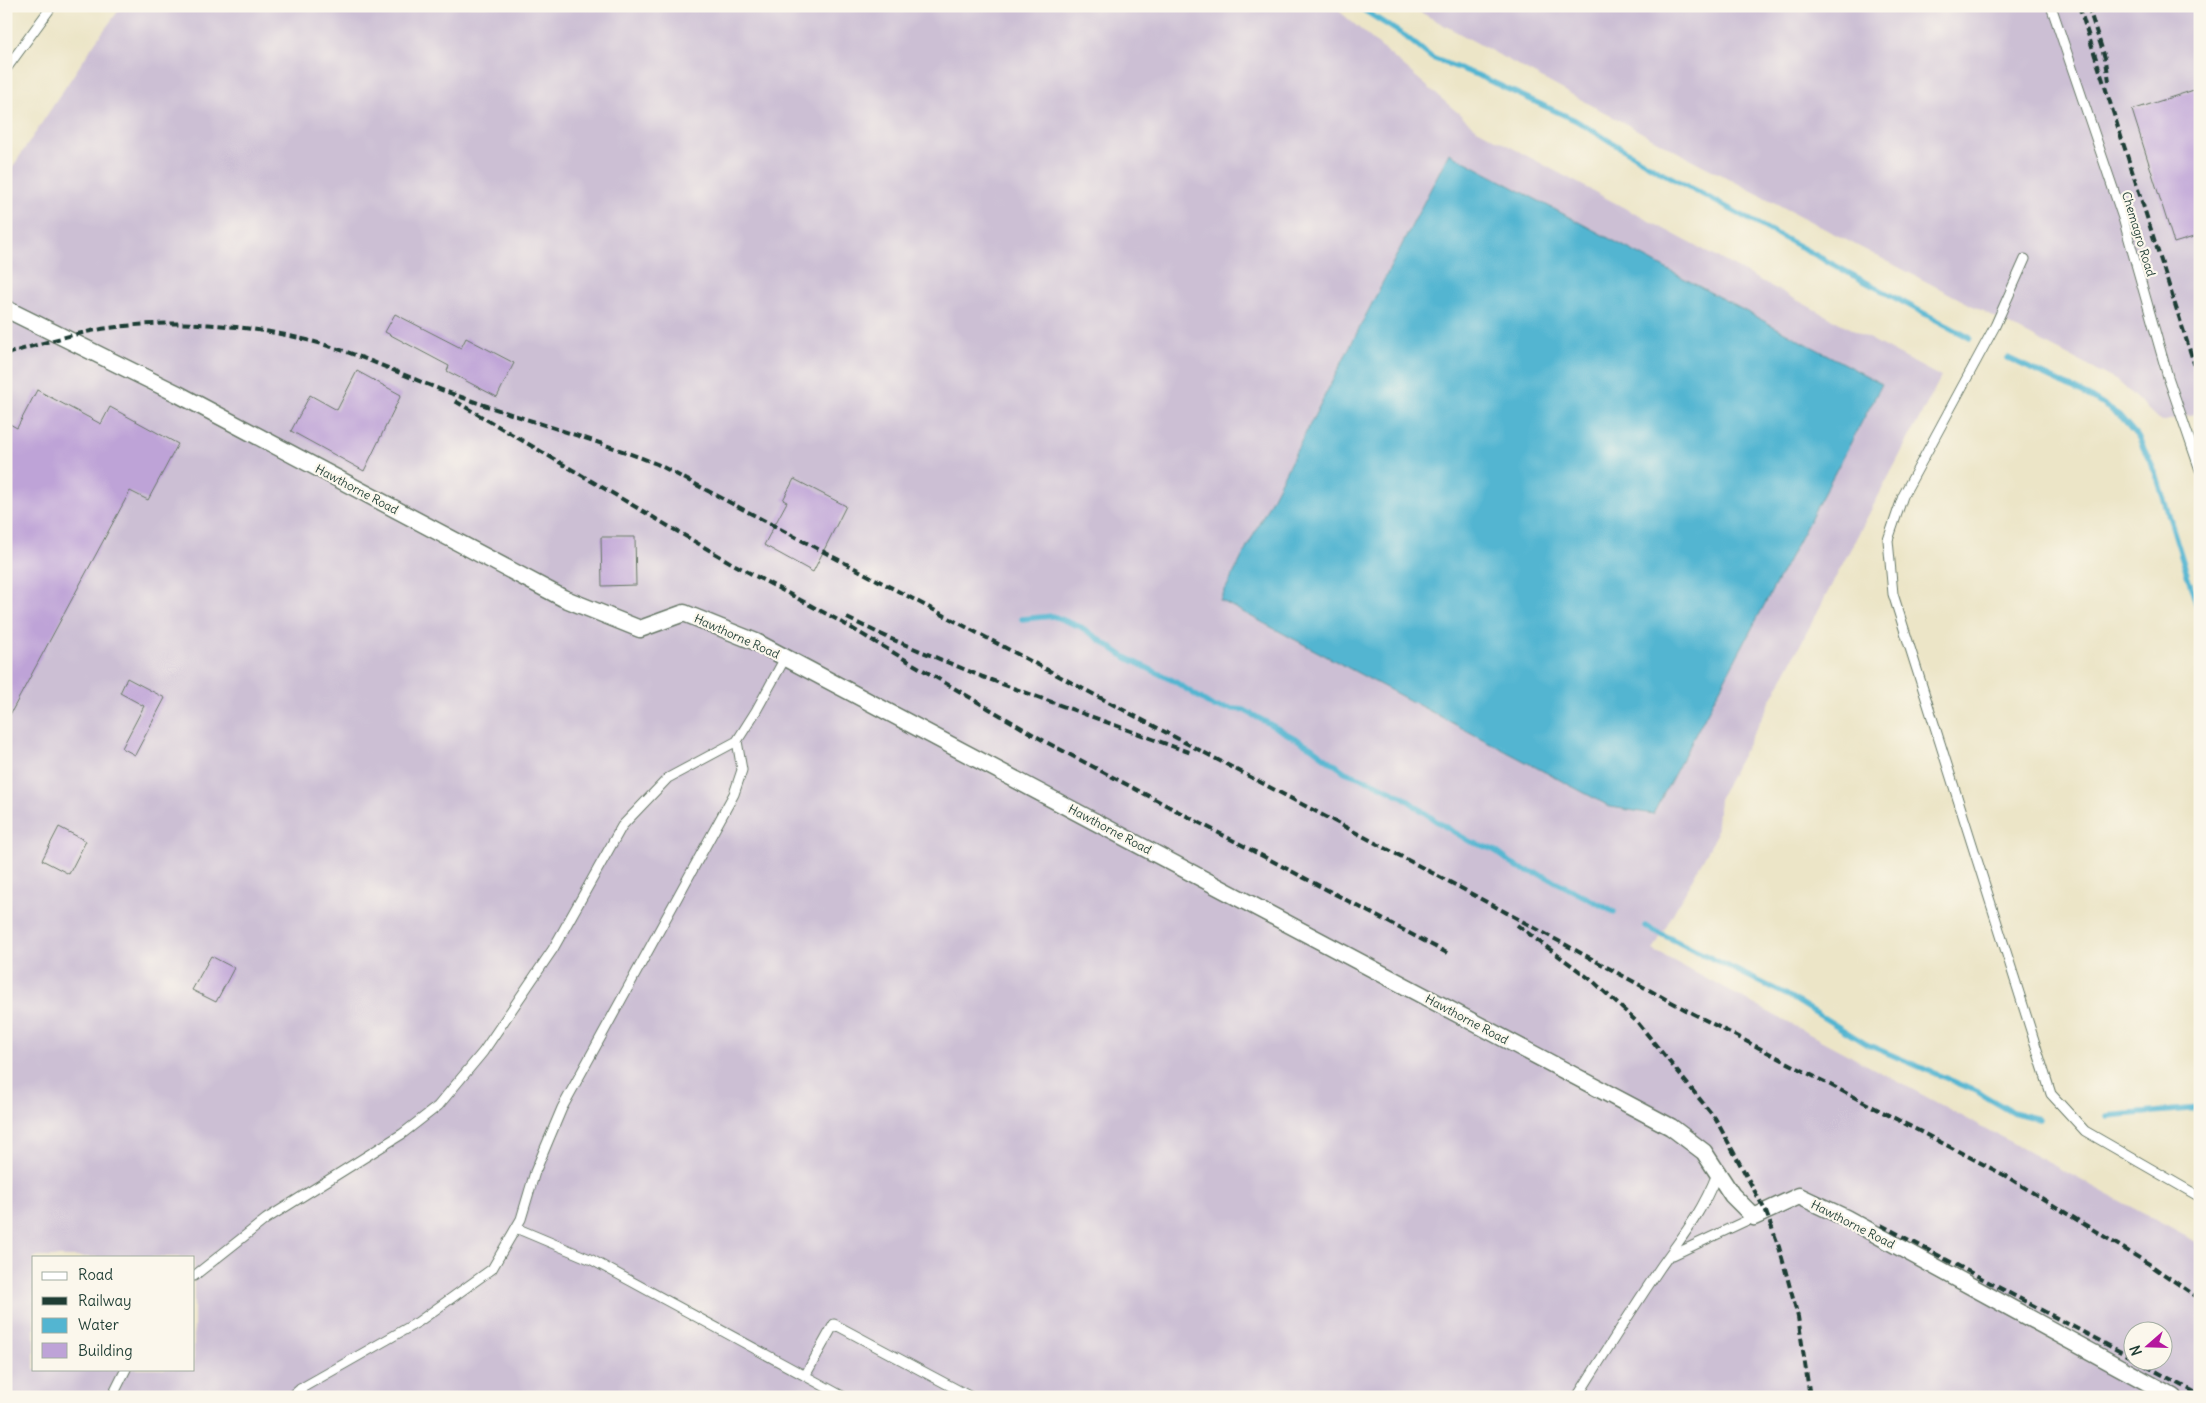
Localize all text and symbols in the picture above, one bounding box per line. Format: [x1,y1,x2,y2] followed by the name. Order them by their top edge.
[2119,190,2159,278] street label: Chemagro Road
[313,461,401,517] street label: Hawthorne Road
[692,610,782,662] street label: Hawthorne Road
[1066,801,1154,857] street label: Hawthorne Road
[1423,991,1511,1047] street label: Hawthorne Road
[1809,1196,1897,1252] street label: Hawthorne Road
[32,1256,195,1370] legend
[78,1265,113,1284] text: Road
[78,1291,132,1310] text: Railway
[78,1315,119,1334] text: Water
[2124,1320,2174,1370] north arrow
[78,1341,133,1360] text: Building
[2126,1343,2146,1358] text: N

